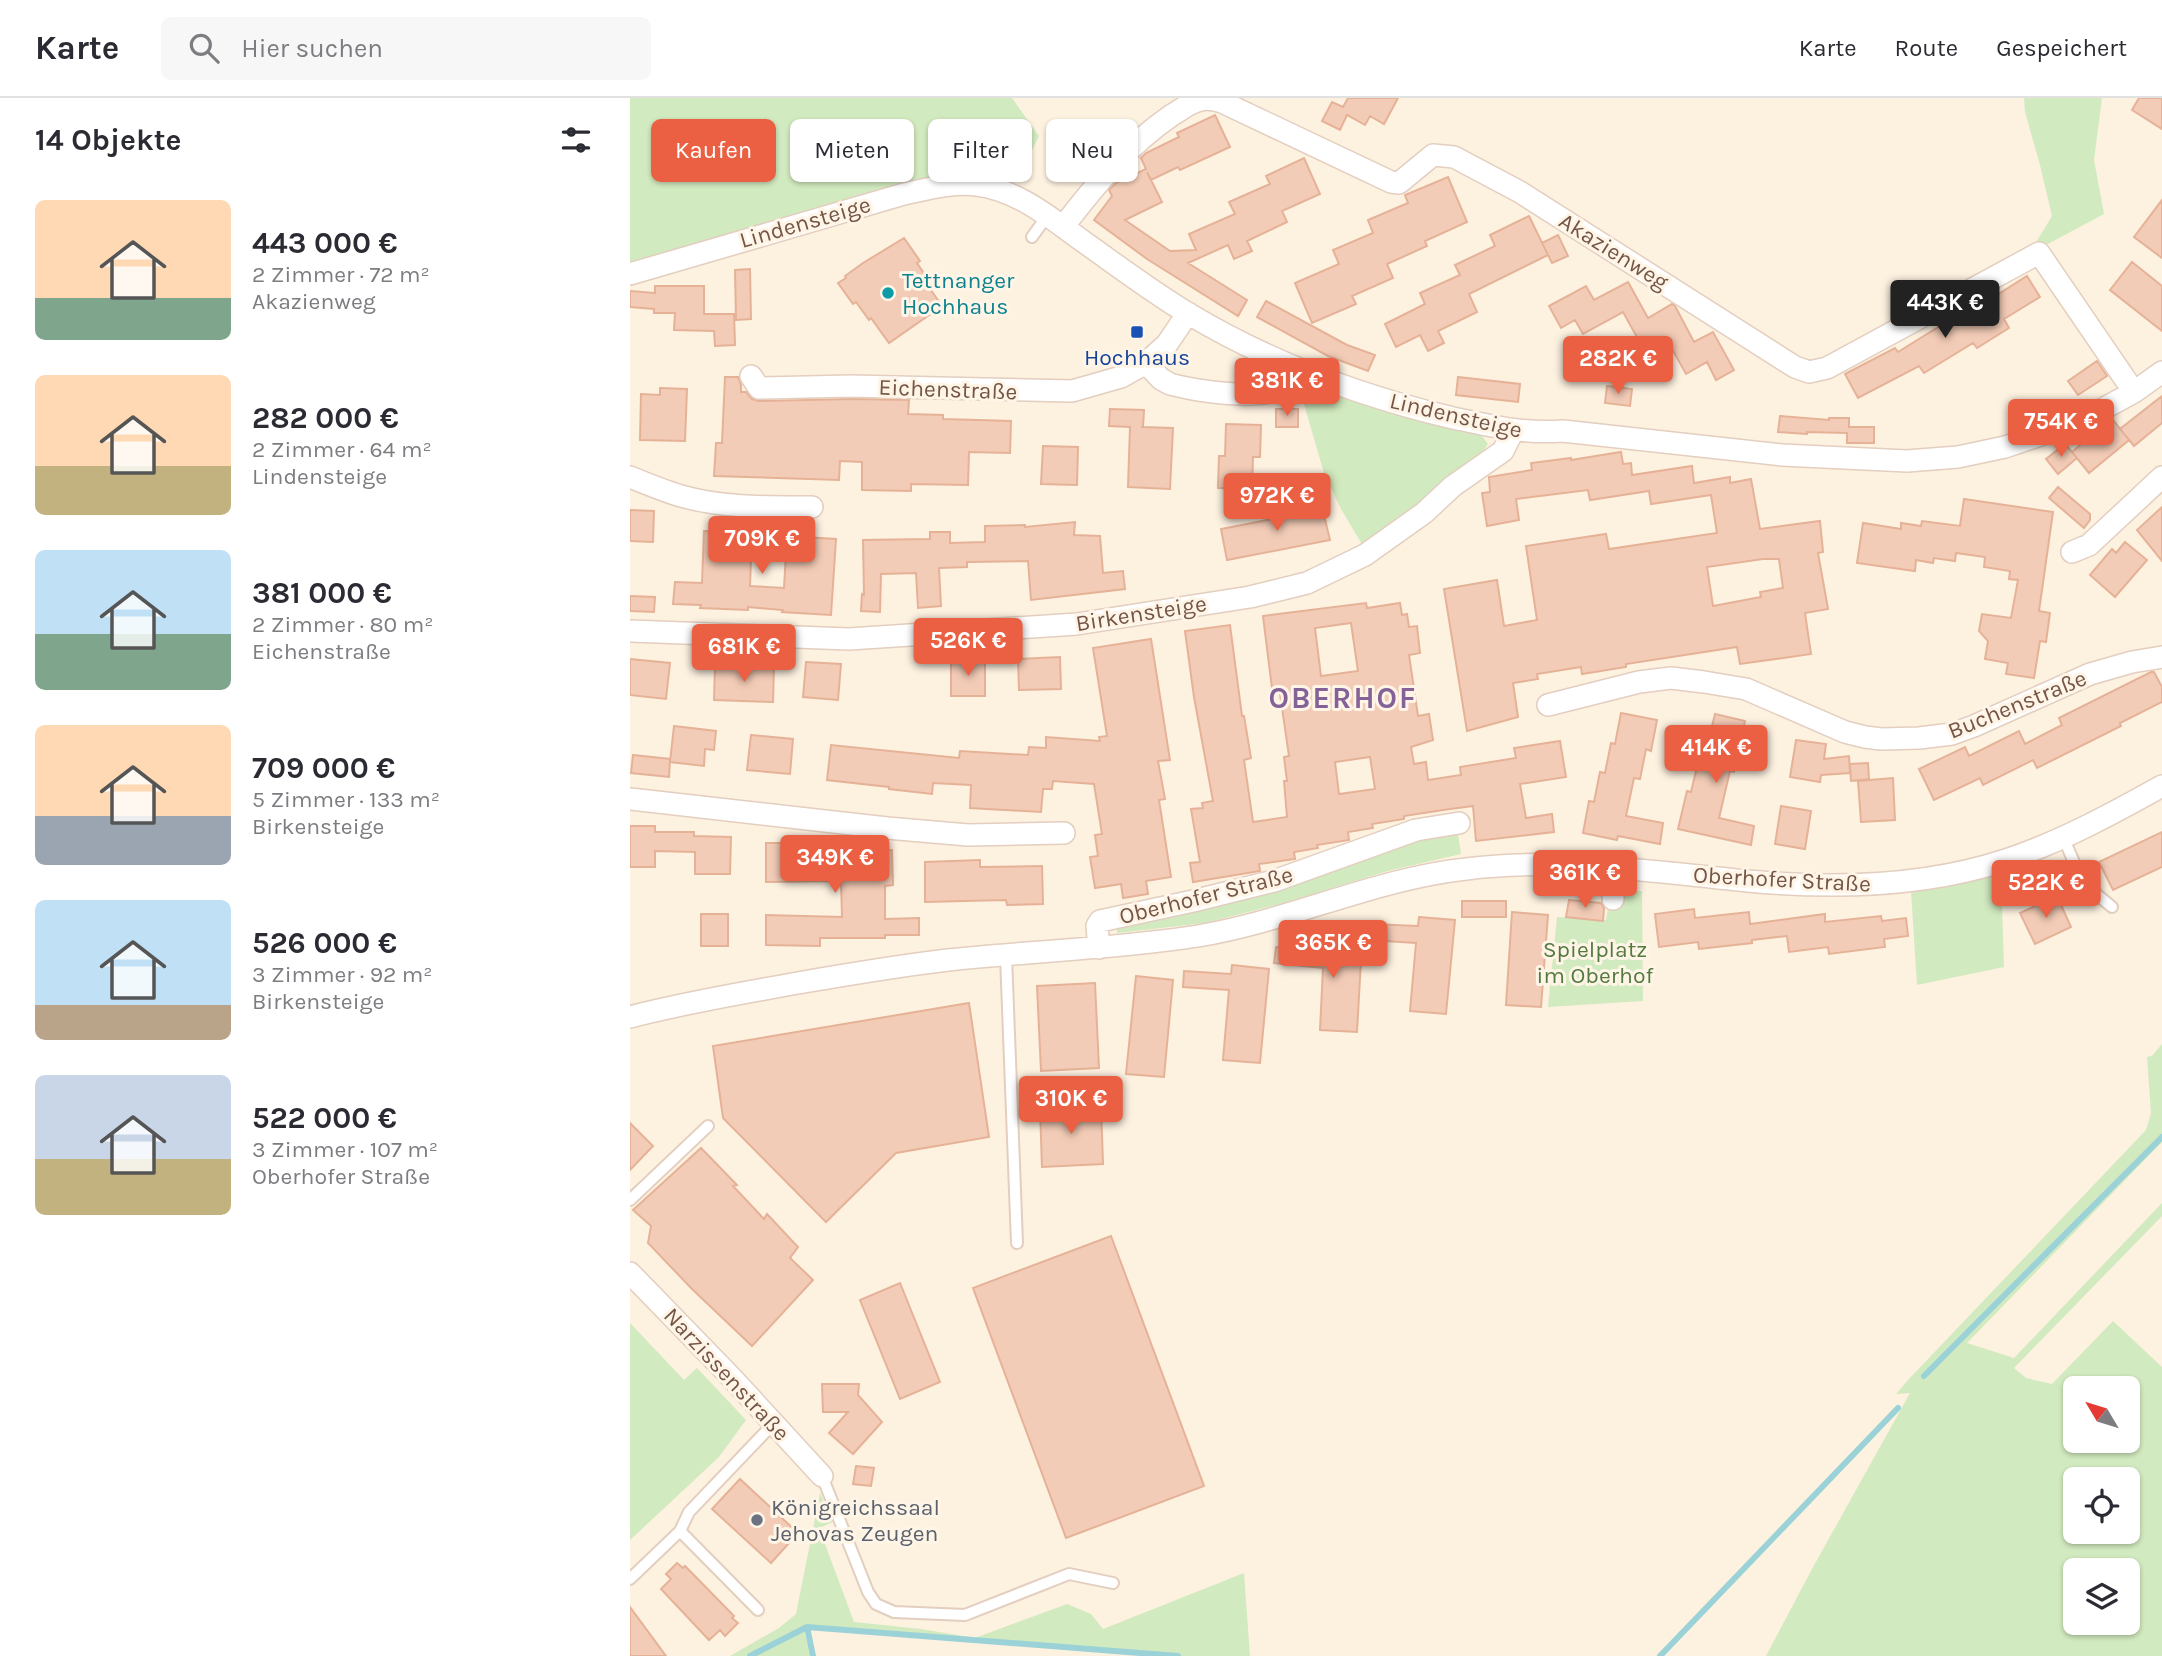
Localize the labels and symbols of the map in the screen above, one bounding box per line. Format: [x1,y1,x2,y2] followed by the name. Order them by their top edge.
[737,191,874,254] street label: Lindensteige
[1554,207,1673,296] street label: Akazienweg
[902,267,1015,320] place label: Tettnanger Hochhaus
[1888,280,2002,340] pin: 443K €
[880,285,896,301] marker: Tettnanger Hochhaus
[1129,324,1145,340] marker: Hochhaus
[1561,336,1675,396] pin: 282K €
[1084,344,1190,371] place label: Hochhaus
[1230,358,1344,418] pin: 381K €
[878,374,1018,405] street label: Eichenstraße
[1387,387,1525,444] street label: Lindensteige
[2004,400,2118,459] pin: 754K €
[1220,474,1334,533] pin: 972K €
[705,517,819,576] pin: 709K €
[1074,590,1209,637] street label: Birkensteige
[911,618,1025,678] pin: 526K €
[687,624,801,684] pin: 681K €
[1944,664,2091,745] street label: Buchenstraße
[1269,680,1417,716] district label: OBERHOF
[1659,726,1773,785] pin: 414K €
[778,836,892,895] pin: 349K €
[1528,850,1642,910] pin: 361K €
[1989,860,2103,920] pin: 522K €
[1117,861,1296,930] street label: Oberhofer Straße
[1692,861,1872,898] street label: Oberhofer Straße
[1276,920,1390,980] pin: 365K €
[1537,936,1653,989] park label: Spielplatz im Oberhof
[1014,1076,1128,1136] pin: 310K €
[658,1302,795,1446] street label: Narzissenstraße
[2063,1376,2140,1452] north arrow
[771,1494,940,1547] place label: Königreichssaal Jehovas Zeugen
[749,1512,765,1528] marker: Königreichssaal Jehovas Zeugen

